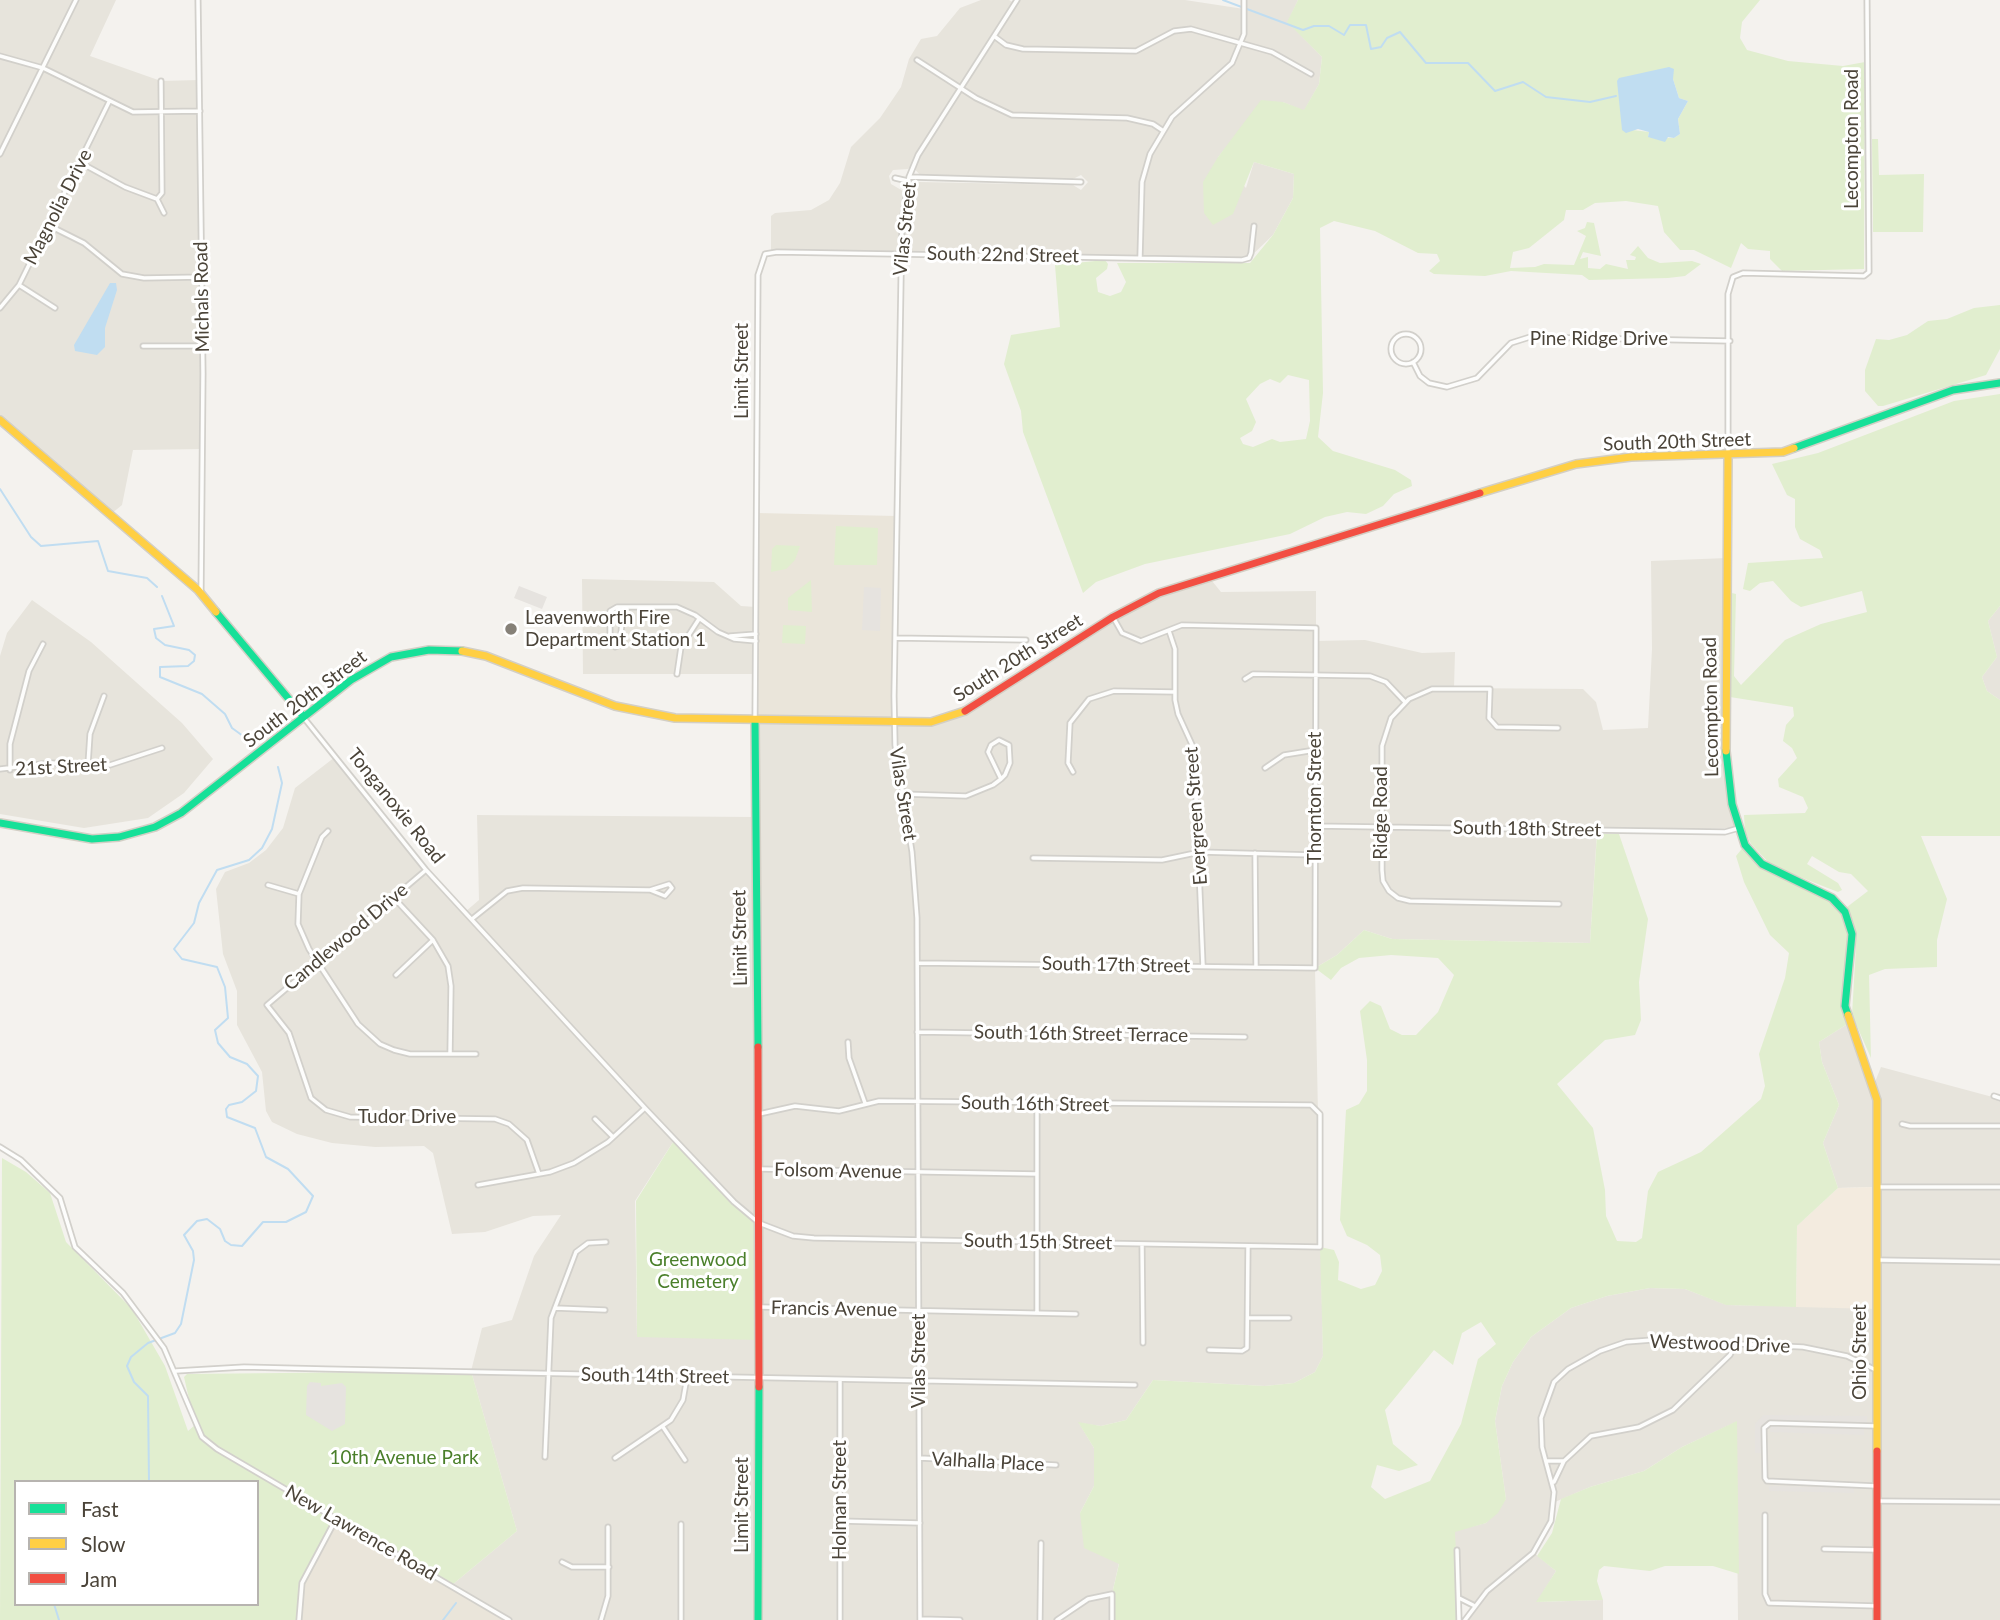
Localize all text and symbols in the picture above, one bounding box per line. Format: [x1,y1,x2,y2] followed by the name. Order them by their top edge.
[1841,69,1863,209] street label: Lecompton Road
[19,145,97,269] street label: Magnolia Drive
[889,181,921,277] street label: Vilas Street
[190,241,214,353] street label: Michals Road
[927,242,1079,268] street label: South 22nd Street
[731,323,753,419] street label: Limit Street
[1530,328,1668,350] street label: Pine Ridge Drive
[1603,428,1751,456] street label: South 20th Street
[525,607,706,651] place label: Leavenworth Fire Department Station 1
[949,609,1087,707] street label: South 20th Street
[503,621,519,637] marker: Leavenworth Fire Department Station 1
[1698,637,1724,777] street label: Lecompton Road
[239,645,371,753] street label: South 20th Street
[1304,732,1326,864] street label: Thornton Street
[343,744,449,868] street label: Tonganoxie Road
[884,746,922,842] street label: Vilas Street
[1180,746,1212,886] street label: Evergreen Street
[14,753,108,781] street label: 21st Street
[1370,766,1392,860] street label: Ridge Road
[1453,816,1601,842] street label: South 18th Street
[279,878,413,996] street label: Candlewood Drive
[728,890,752,986] street label: Limit Street
[1042,952,1190,978] street label: South 17th Street
[974,1021,1188,1047] street label: South 16th Street Terrace
[961,1091,1109,1117] street label: South 16th Street
[358,1106,456,1128] street label: Tudor Drive
[774,1158,902,1184] street label: Folsom Avenue
[964,1229,1112,1255] street label: South 15th Street
[649,1249,747,1293] park label: Greenwood Cemetery
[771,1296,897,1322] street label: Francis Avenue
[1849,1304,1871,1400] street label: Ohio Street
[908,1314,930,1408] street label: Vilas Street
[1649,1330,1791,1358] street label: Westwood Drive
[581,1363,729,1389] street label: South 14th Street
[829,1440,851,1560] street label: Holman Street
[329,1447,479,1469] park label: 10th Avenue Park
[931,1448,1045,1476] street label: Valhalla Place
[731,1457,753,1553] street label: Limit Street
[14,1480,259,1606] legend
[281,1480,441,1586] street label: New Lawrence Road
[81,1496,118,1521] text: Fast
[81,1531,125,1556] text: Slow
[81,1566,117,1591] text: Jam

